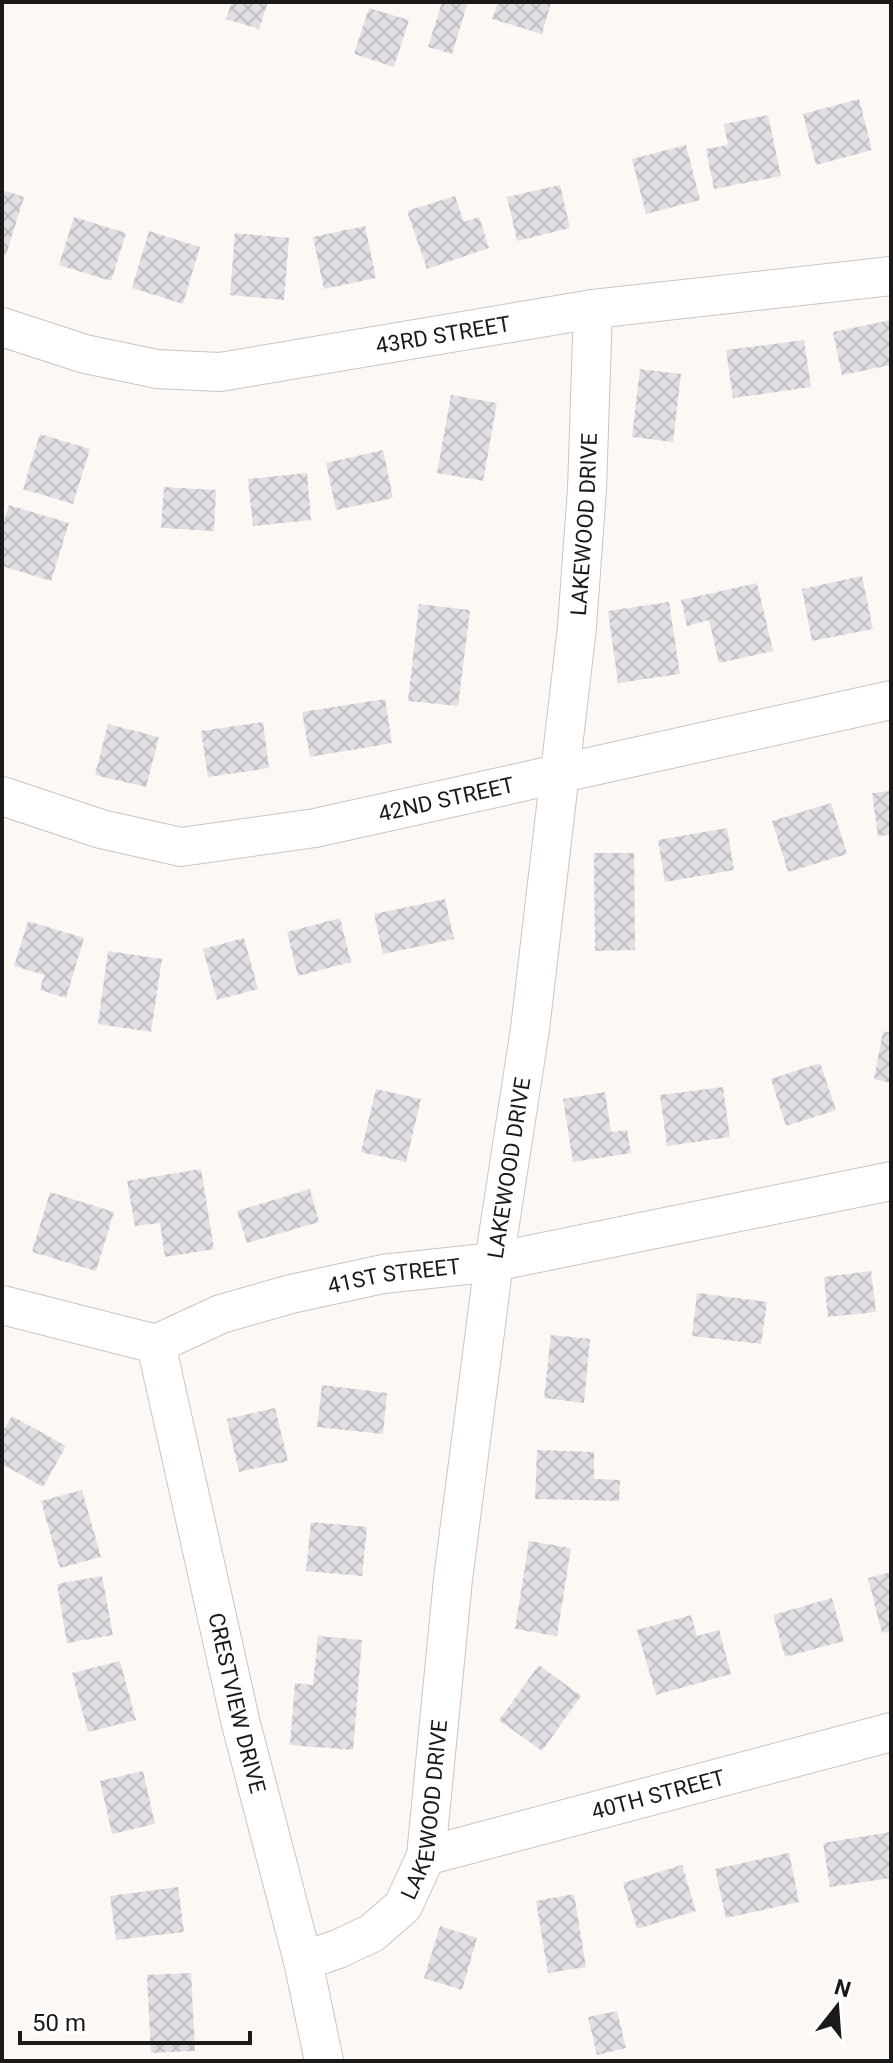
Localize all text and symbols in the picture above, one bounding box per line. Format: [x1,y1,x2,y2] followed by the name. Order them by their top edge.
[374,311,512,359] street label: 43RD STREET
[566,433,602,617] street label: LAKEWOOD DRIVE
[376,772,517,827] street label: 42ND STREET
[483,1076,535,1260] street label: LAKEWOOD DRIVE
[325,1254,462,1299] street label: 41ST STREET
[203,1610,271,1796] street label: CRESTVIEW DRIVE
[396,1719,452,1903] street label: LAKEWOOD DRIVE
[589,1765,728,1824] street label: 40TH STREET
[797,1967,877,2047] north arrow
[832,1974,854,2003] text: N
[20,1995,250,2045] scale bar
[32,2009,86,2037] text: 50 m

